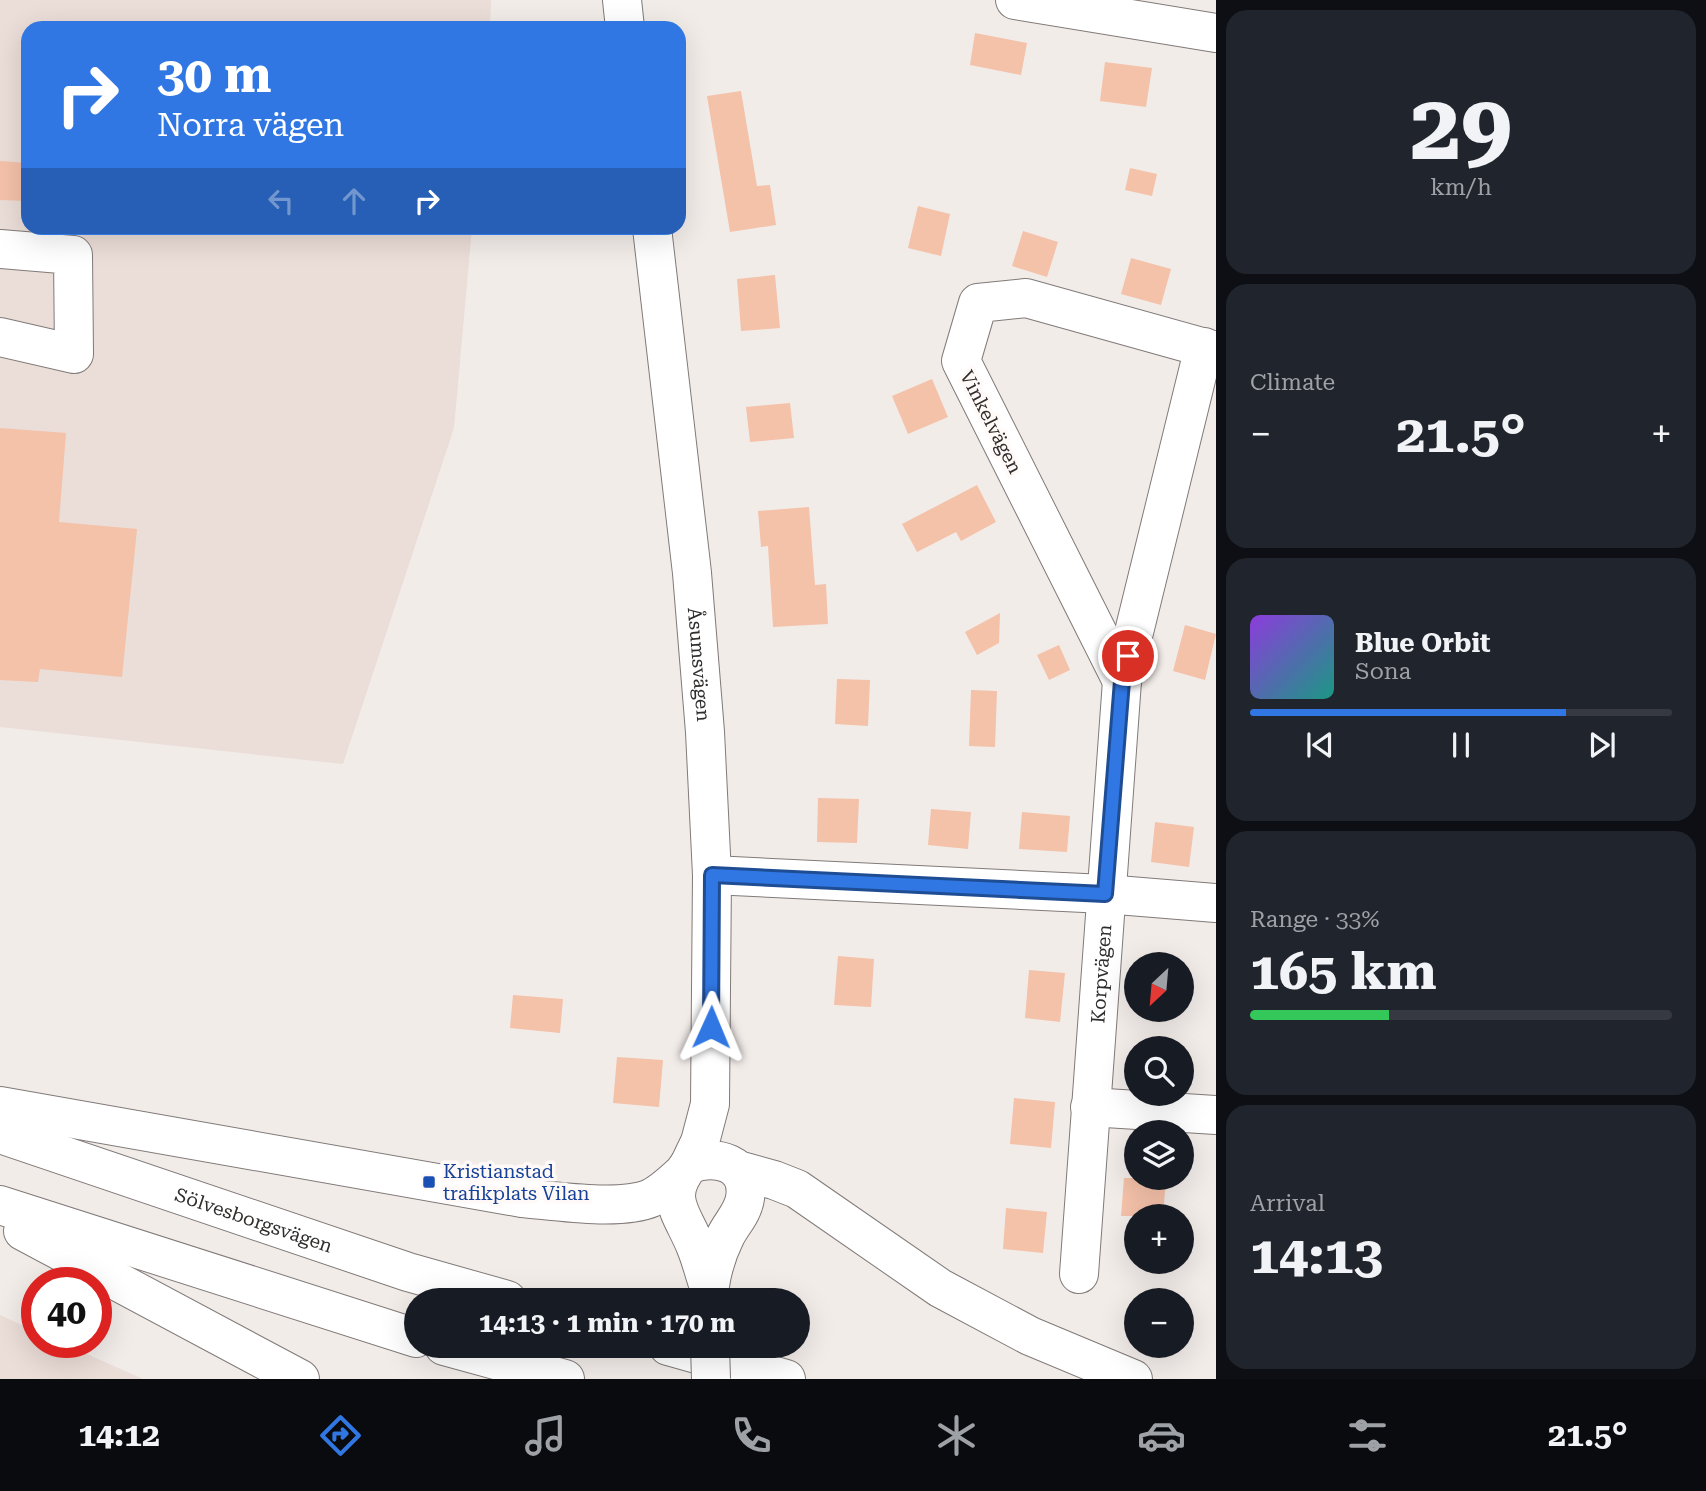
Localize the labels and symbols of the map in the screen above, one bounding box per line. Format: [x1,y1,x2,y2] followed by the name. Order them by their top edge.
[955,367,1027,477] street label: Vinkelvägen
[683,606,716,722] street label: Åsumsvägen
[1098,626,1158,686] pin
[1086,924,1116,1024] street label: Korpvägen
[1124,952,1194,1022] north arrow
[674,990,748,1064] position arrow
[443,1160,590,1205] place label: Kristianstad trafikplats Vilan
[421,1174,437,1190] marker: Kristianstad trafikplats Vilan
[172,1183,336,1257] street label: Sölvesborgsvägen
[21,1267,112,1358] speed limit sign: 40

